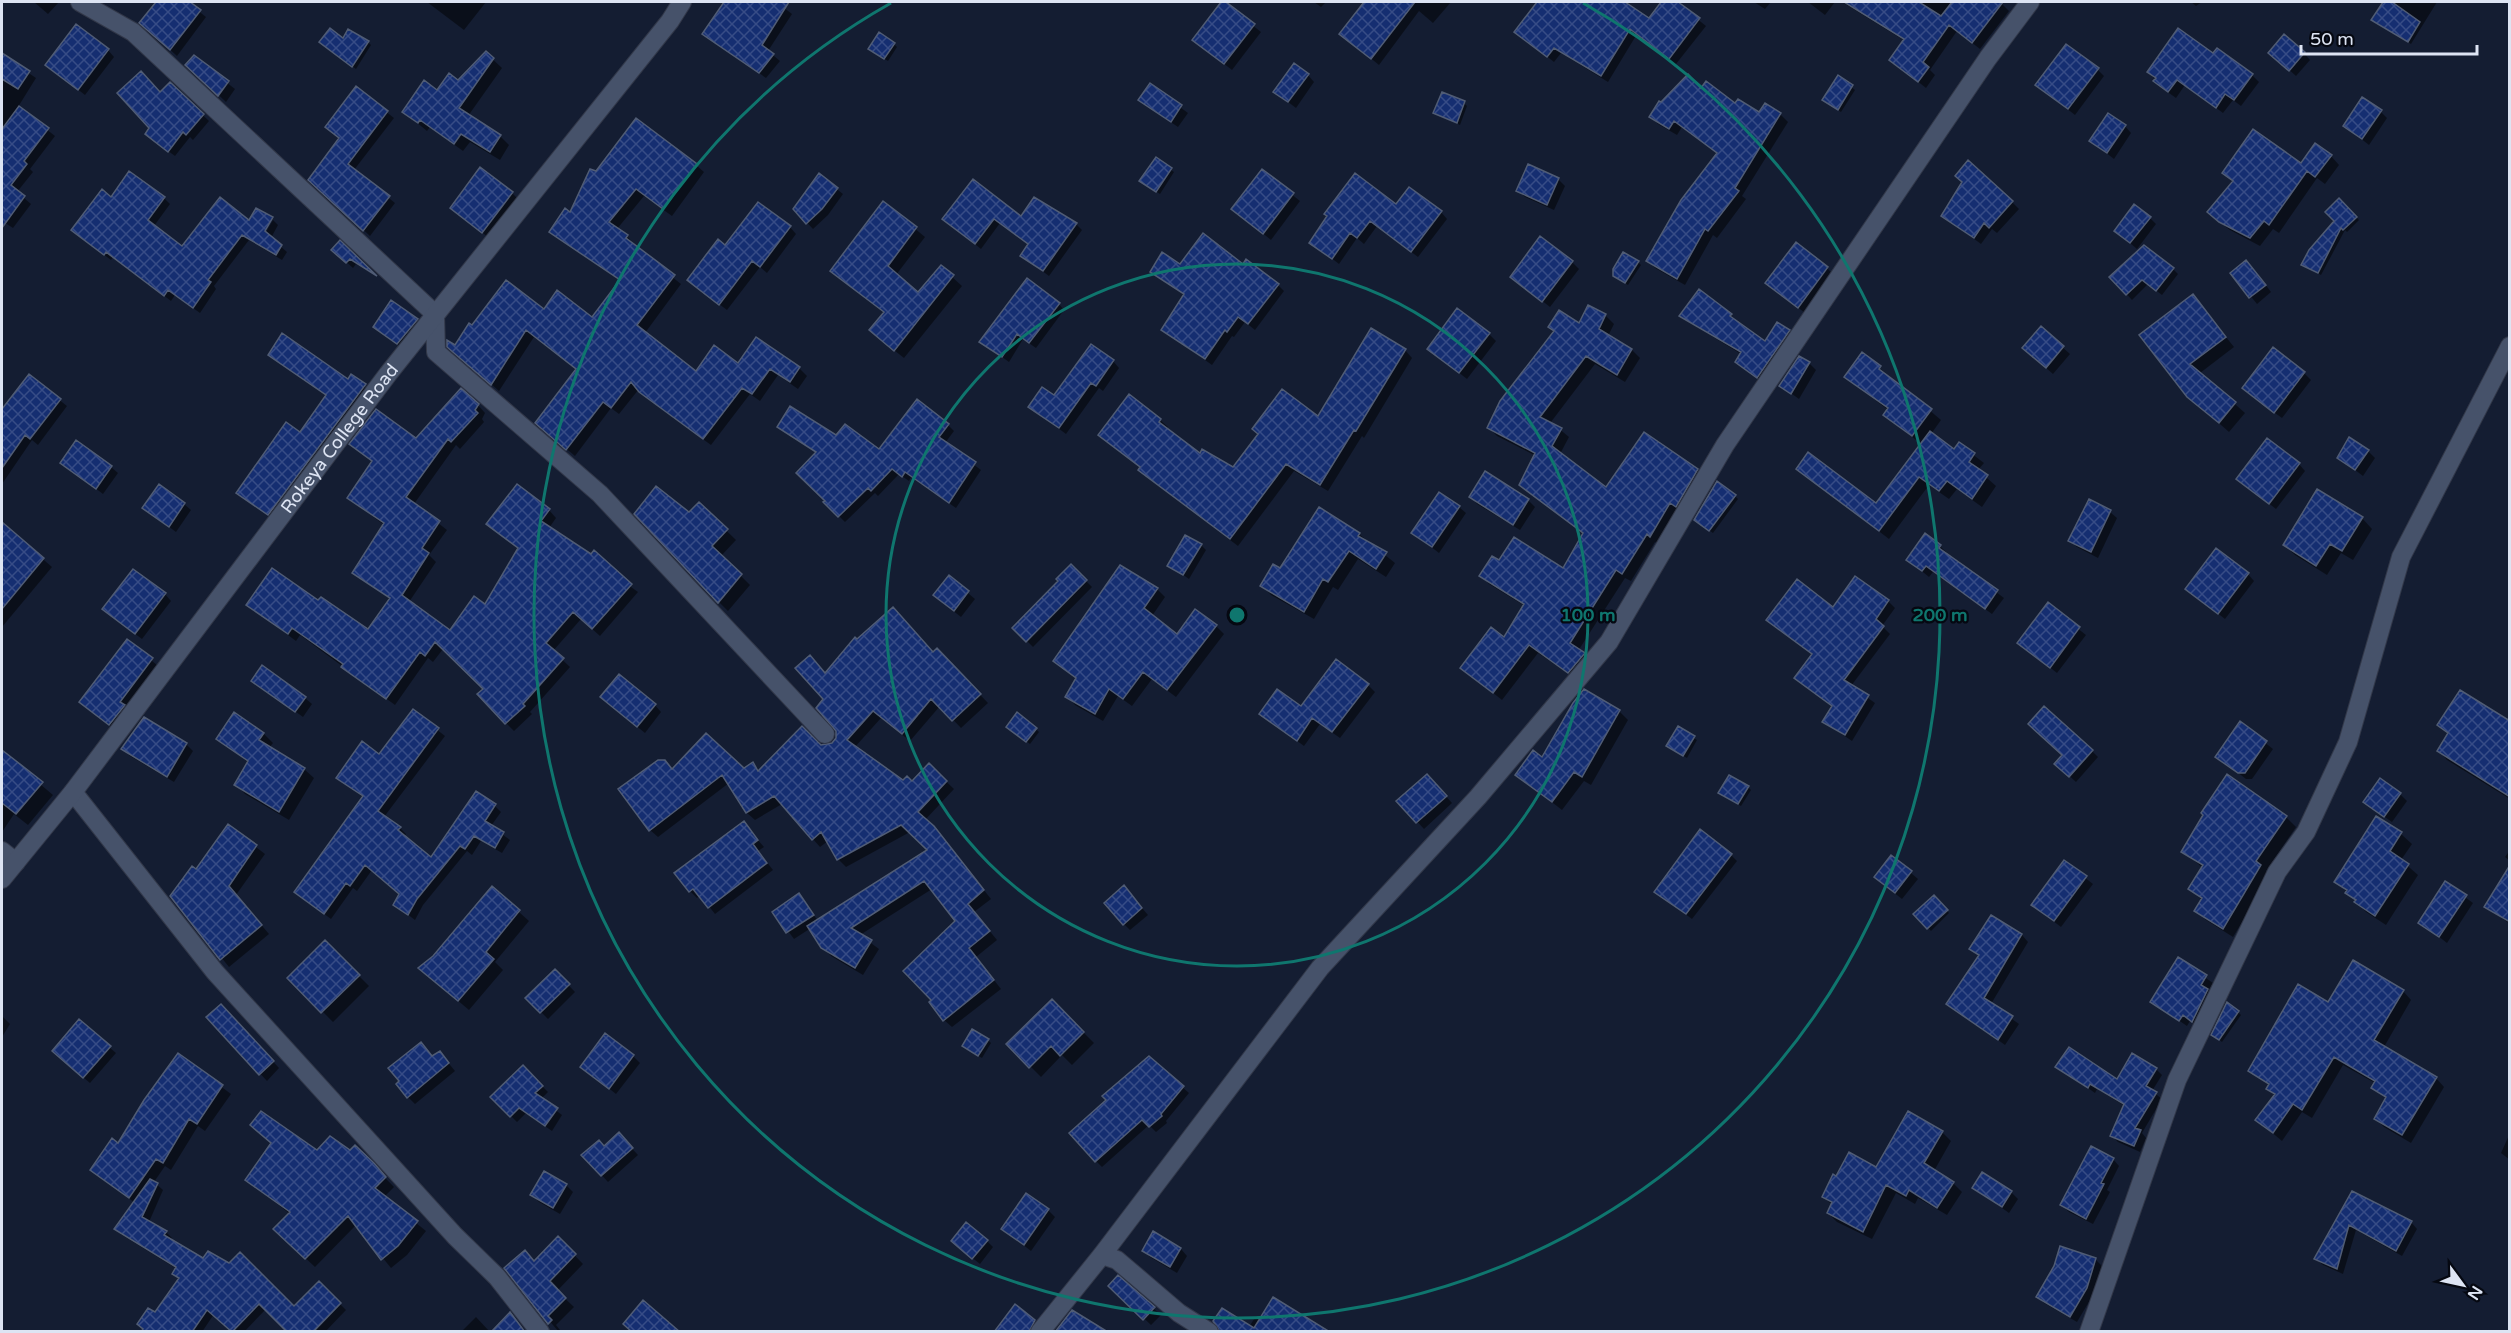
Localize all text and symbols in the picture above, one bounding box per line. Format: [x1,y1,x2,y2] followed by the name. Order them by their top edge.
[2301,18,2476,56] scale bar
[2310,28,2354,50] text: 50 m
[276,359,403,518] street label: Rokeya College Road
[1560,604,1616,626] text: 100 m
[1912,604,1968,626] text: 200 m
[1227,605,1247,625] centre of rings
[2433,1255,2493,1315] north arrow
[2463,1282,2487,1303] text: N

